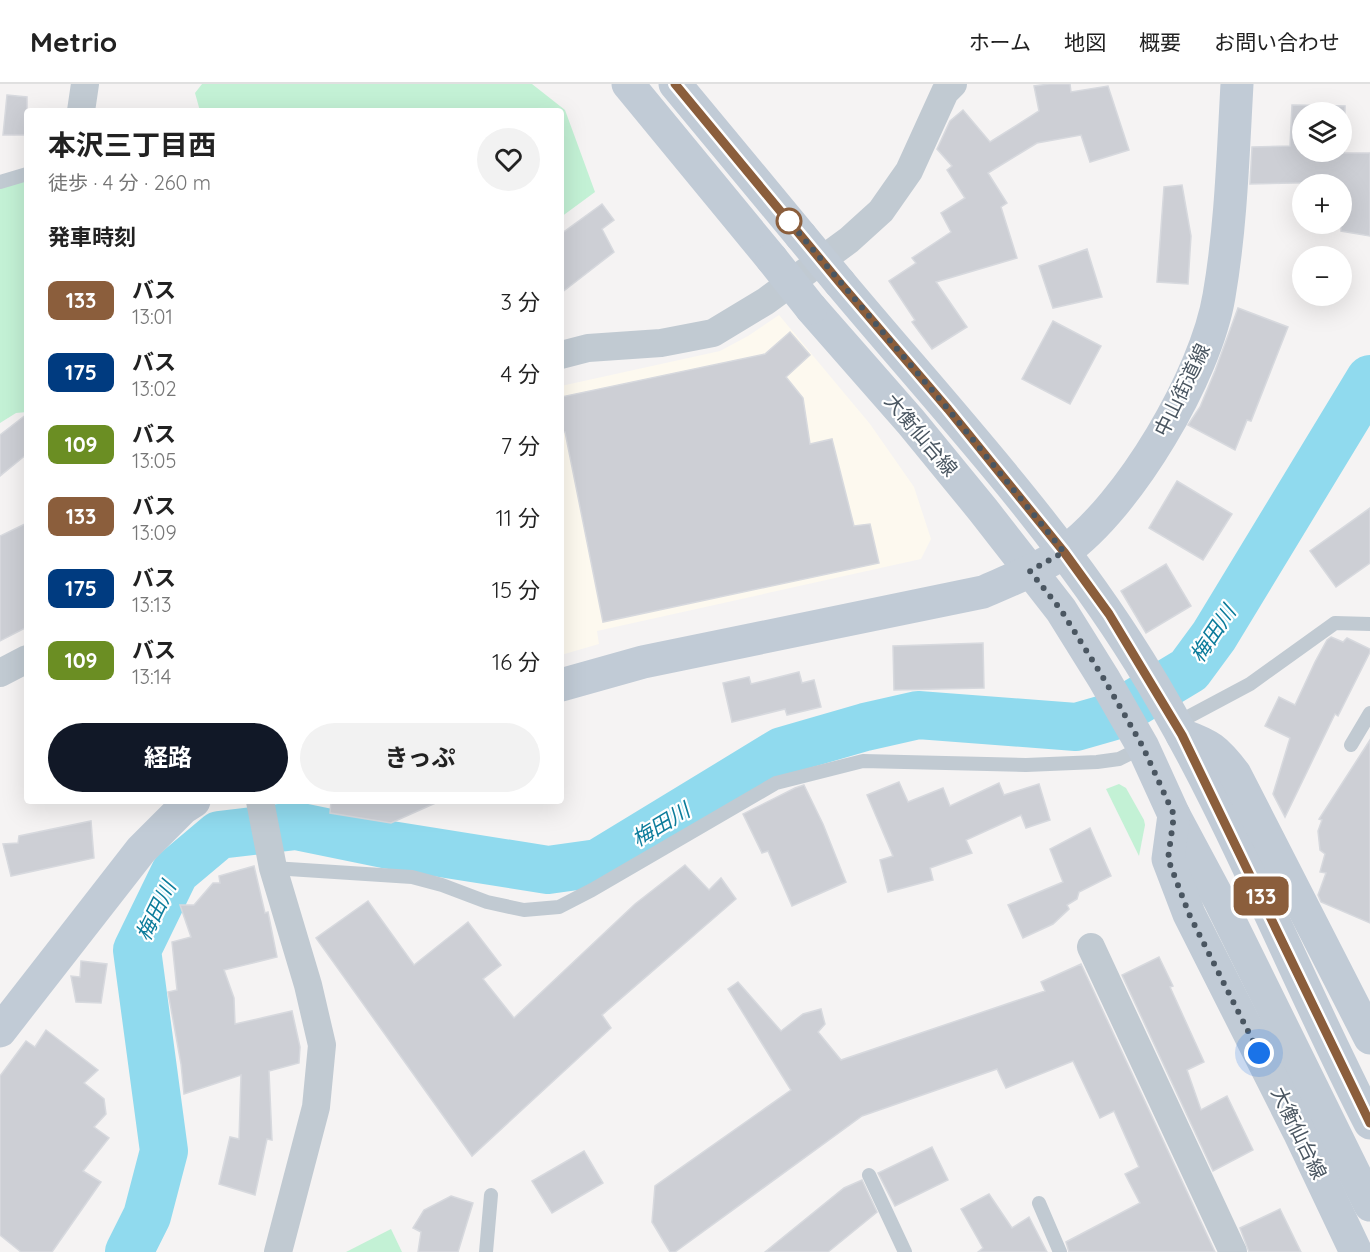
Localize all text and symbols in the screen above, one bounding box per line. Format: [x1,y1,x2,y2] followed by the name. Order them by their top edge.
[30,24,117,59] text: Metrio
[969,29,1031,55] text: ホーム
[1064,29,1106,55] text: 地図
[1139,29,1181,55] text: 概要
[1214,29,1340,55] text: お問い合わせ
[1292,102,1352,306] map controls
[1292,102,1352,162] button: layers
[48,127,216,162] text: 本沢三丁目西
[477,128,540,191] button: heart
[48,170,211,195] text: 徒歩 · 4 分 · 260 m
[1292,174,1352,234] button: +
[776,208,802,234] unlabelled marker
[48,223,136,251] text: 発車時刻
[1292,246,1352,306] button: −
[132,276,176,304] text: バス
[66,287,96,313] text: 133
[500,288,540,316] text: 3 分
[132,304,173,329] text: 13:01
[1148,339,1215,440] street label: 中山街道線
[132,348,176,376] text: バス
[65,359,97,385] text: 175
[500,360,540,388] text: 4 分
[132,376,177,401] text: 13:02
[880,388,963,481] street label: 大衡仙台線
[132,420,176,448] text: バス
[65,431,98,457] text: 109
[501,432,540,460] text: 7 分
[132,448,176,473] text: 13:05
[132,492,176,520] text: バス
[66,503,96,529] text: 133
[496,504,540,532] text: 11 分
[132,520,177,545] text: 13:09
[132,564,176,592] text: バス
[65,575,97,601] text: 175
[492,576,540,604] text: 15 分
[132,592,172,617] text: 13:13
[1184,598,1242,667] water label: 梅田川
[132,636,176,664] text: バス
[65,647,98,673] text: 109
[492,648,540,676] text: 16 分
[132,664,171,689] text: 13:14
[48,723,288,792] button: 経路
[300,723,540,792] button: きっぷ
[627,796,696,852] water label: 梅田川
[130,875,181,945] water label: 梅田川
[1226,876,1296,916] line badge: 133
[1246,883,1276,909] text: 133
[1244,1038,1274,1068] your location
[1266,1082,1333,1183] street label: 大衡仙台線

